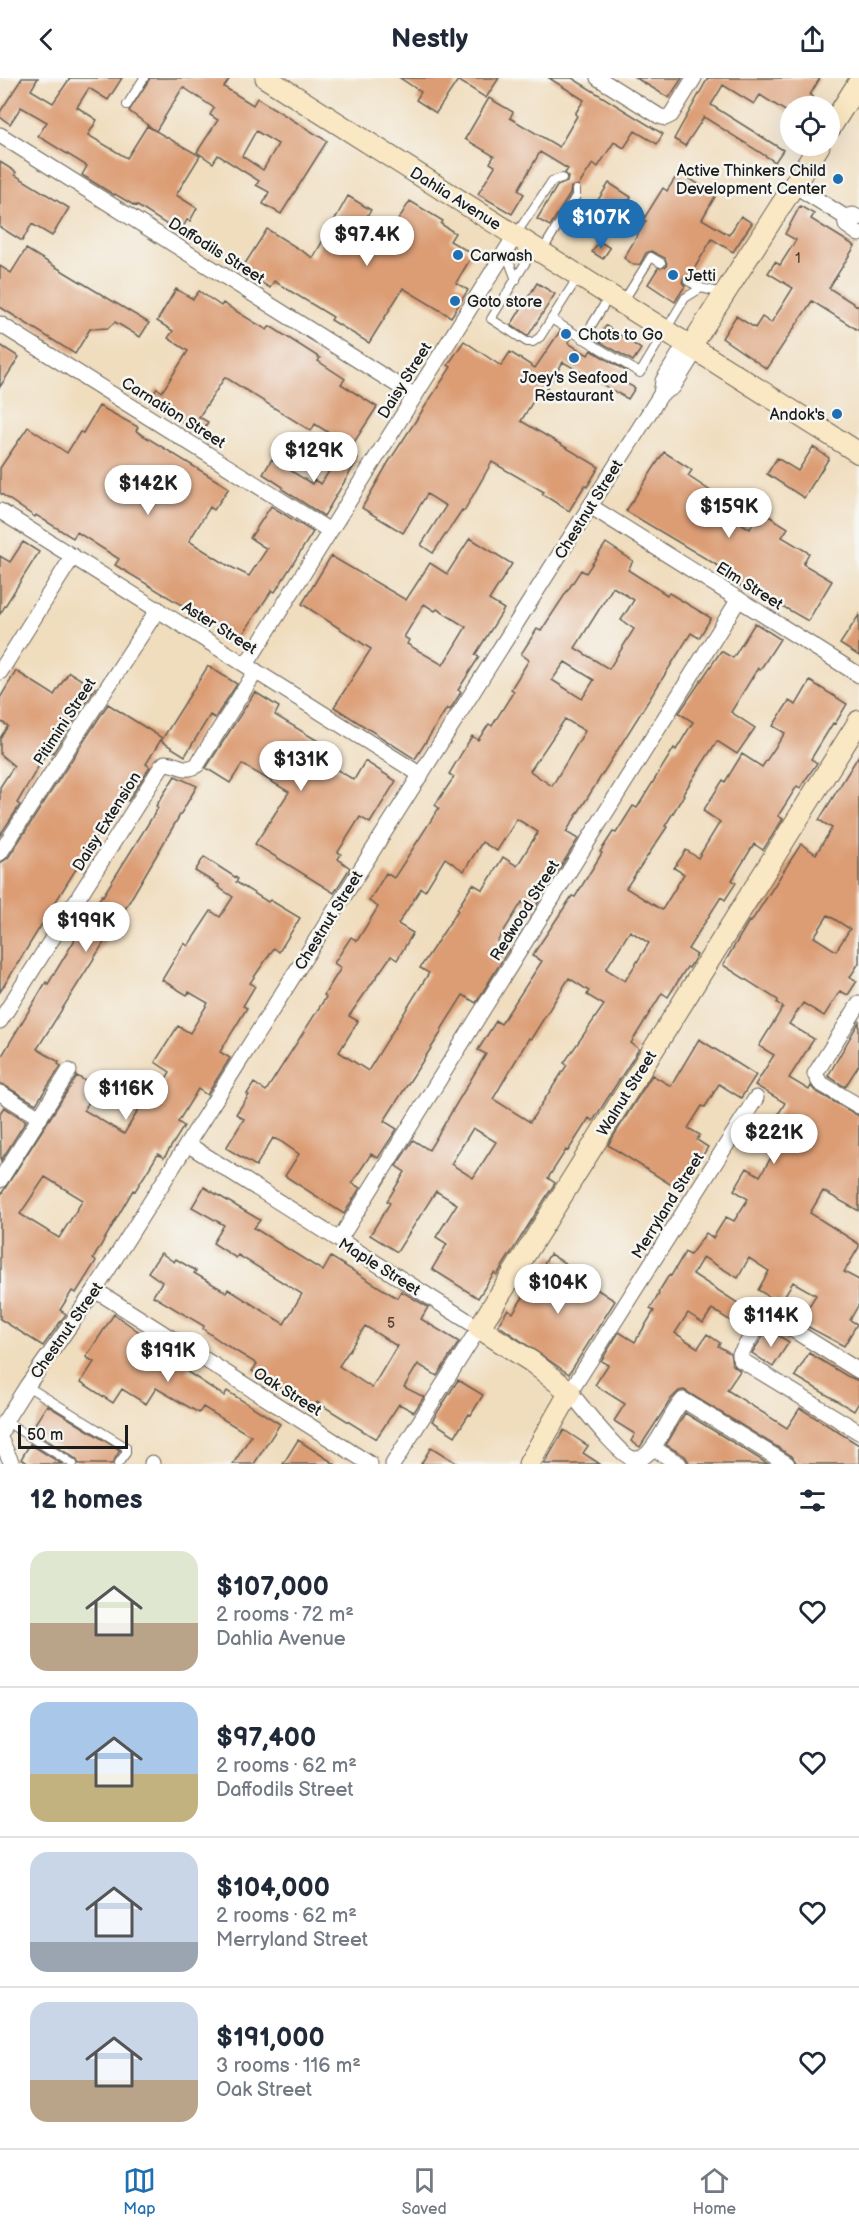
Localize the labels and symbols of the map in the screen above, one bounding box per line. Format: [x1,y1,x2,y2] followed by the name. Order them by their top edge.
[676,162,826,199] place label: Active Thinkers Child Development Center
[406,164,505,235] street label: Dahlia Avenue
[831,172,845,186] marker: Active Thinkers Child Development Center
[559,199,643,250] pin: $107K
[165,214,268,289] street label: Daffodils Street
[318,216,416,267] pin: $97.4K
[470,247,533,266] place label: Carwash
[451,248,465,262] marker: Carwash
[795,250,801,267] house number: 1
[685,267,716,286] place label: Jetti
[666,268,680,282] marker: Jetti
[467,293,543,312] place label: Goto store
[448,294,462,308] marker: Goto store
[578,326,663,345] place label: Chots to Go
[559,327,573,341] marker: Chots to Go
[374,339,436,422] street label: Daisy Street
[567,351,581,365] marker: Joey's Seafood Restaurant
[520,369,628,406] place label: Joey's Seafood Restaurant
[118,374,229,453] street label: Carnation Street
[770,406,825,425] place label: Andok's
[830,407,844,421] marker: Andok's
[272,432,356,483] pin: $129K
[551,457,627,563] street label: Chestnut Street
[106,465,190,516] pin: $142K
[687,488,771,539] pin: $159K
[712,558,786,614] street label: Elm Street
[178,598,260,659] street label: Aster Street
[30,675,101,769] street label: Pitimini Street
[259,741,343,792] pin: $131K
[69,769,145,875] street label: Daisy Extension
[487,857,564,965] street label: Redwood Street
[291,868,367,974] street label: Chestnut Street
[44,902,128,953] pin: $199K
[594,1048,661,1140] street label: Walnut Street
[84,1070,168,1121] pin: $116K
[732,1114,816,1165] pin: $221K
[628,1149,709,1262] street label: Merryland Street
[335,1235,424,1300] street label: Maple Street
[516,1264,600,1315] pin: $104K
[27,1279,108,1383] street label: Chestnut Street
[729,1297,813,1348] pin: $114K
[387,1315,395,1332] house number: 5
[126,1332,210,1383] pin: $191K
[250,1364,325,1421] street label: Oak Street
[18,1422,128,1450] scale bar

